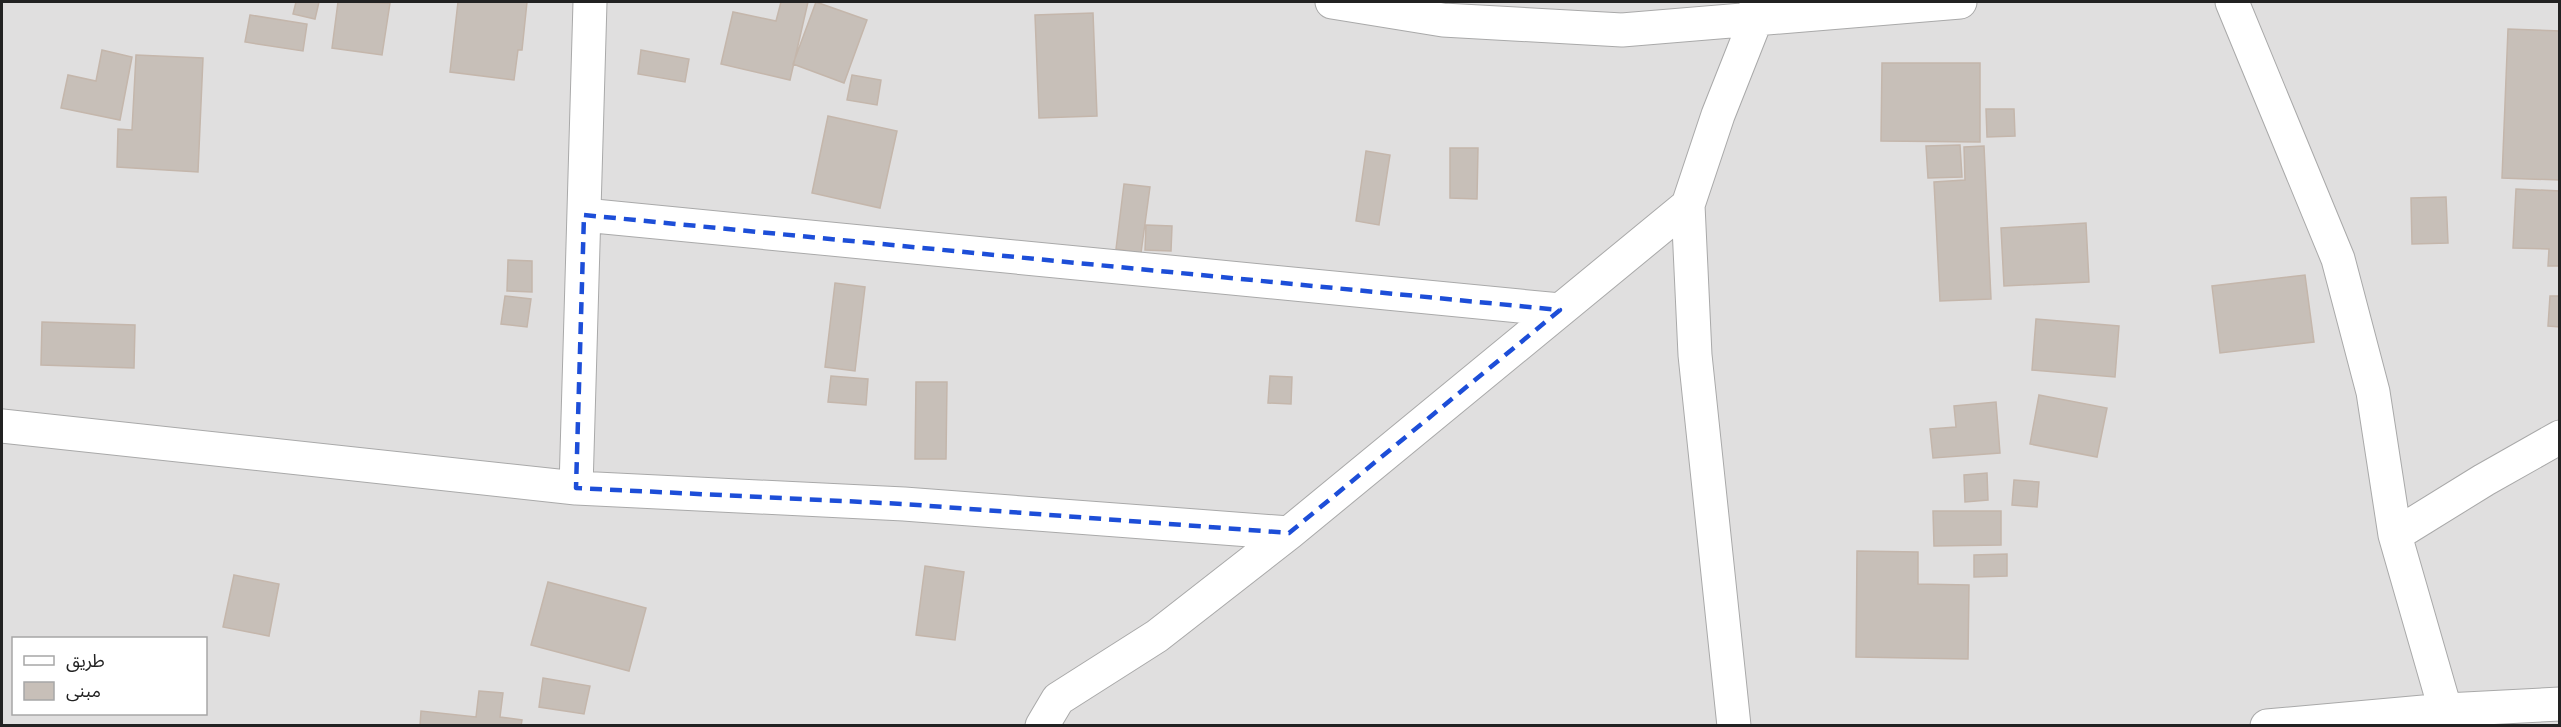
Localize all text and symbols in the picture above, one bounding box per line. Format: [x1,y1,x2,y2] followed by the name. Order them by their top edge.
[12,637,207,715] legend
[66,650,105,672] text: طريق
[66,680,101,702] text: مبنى

